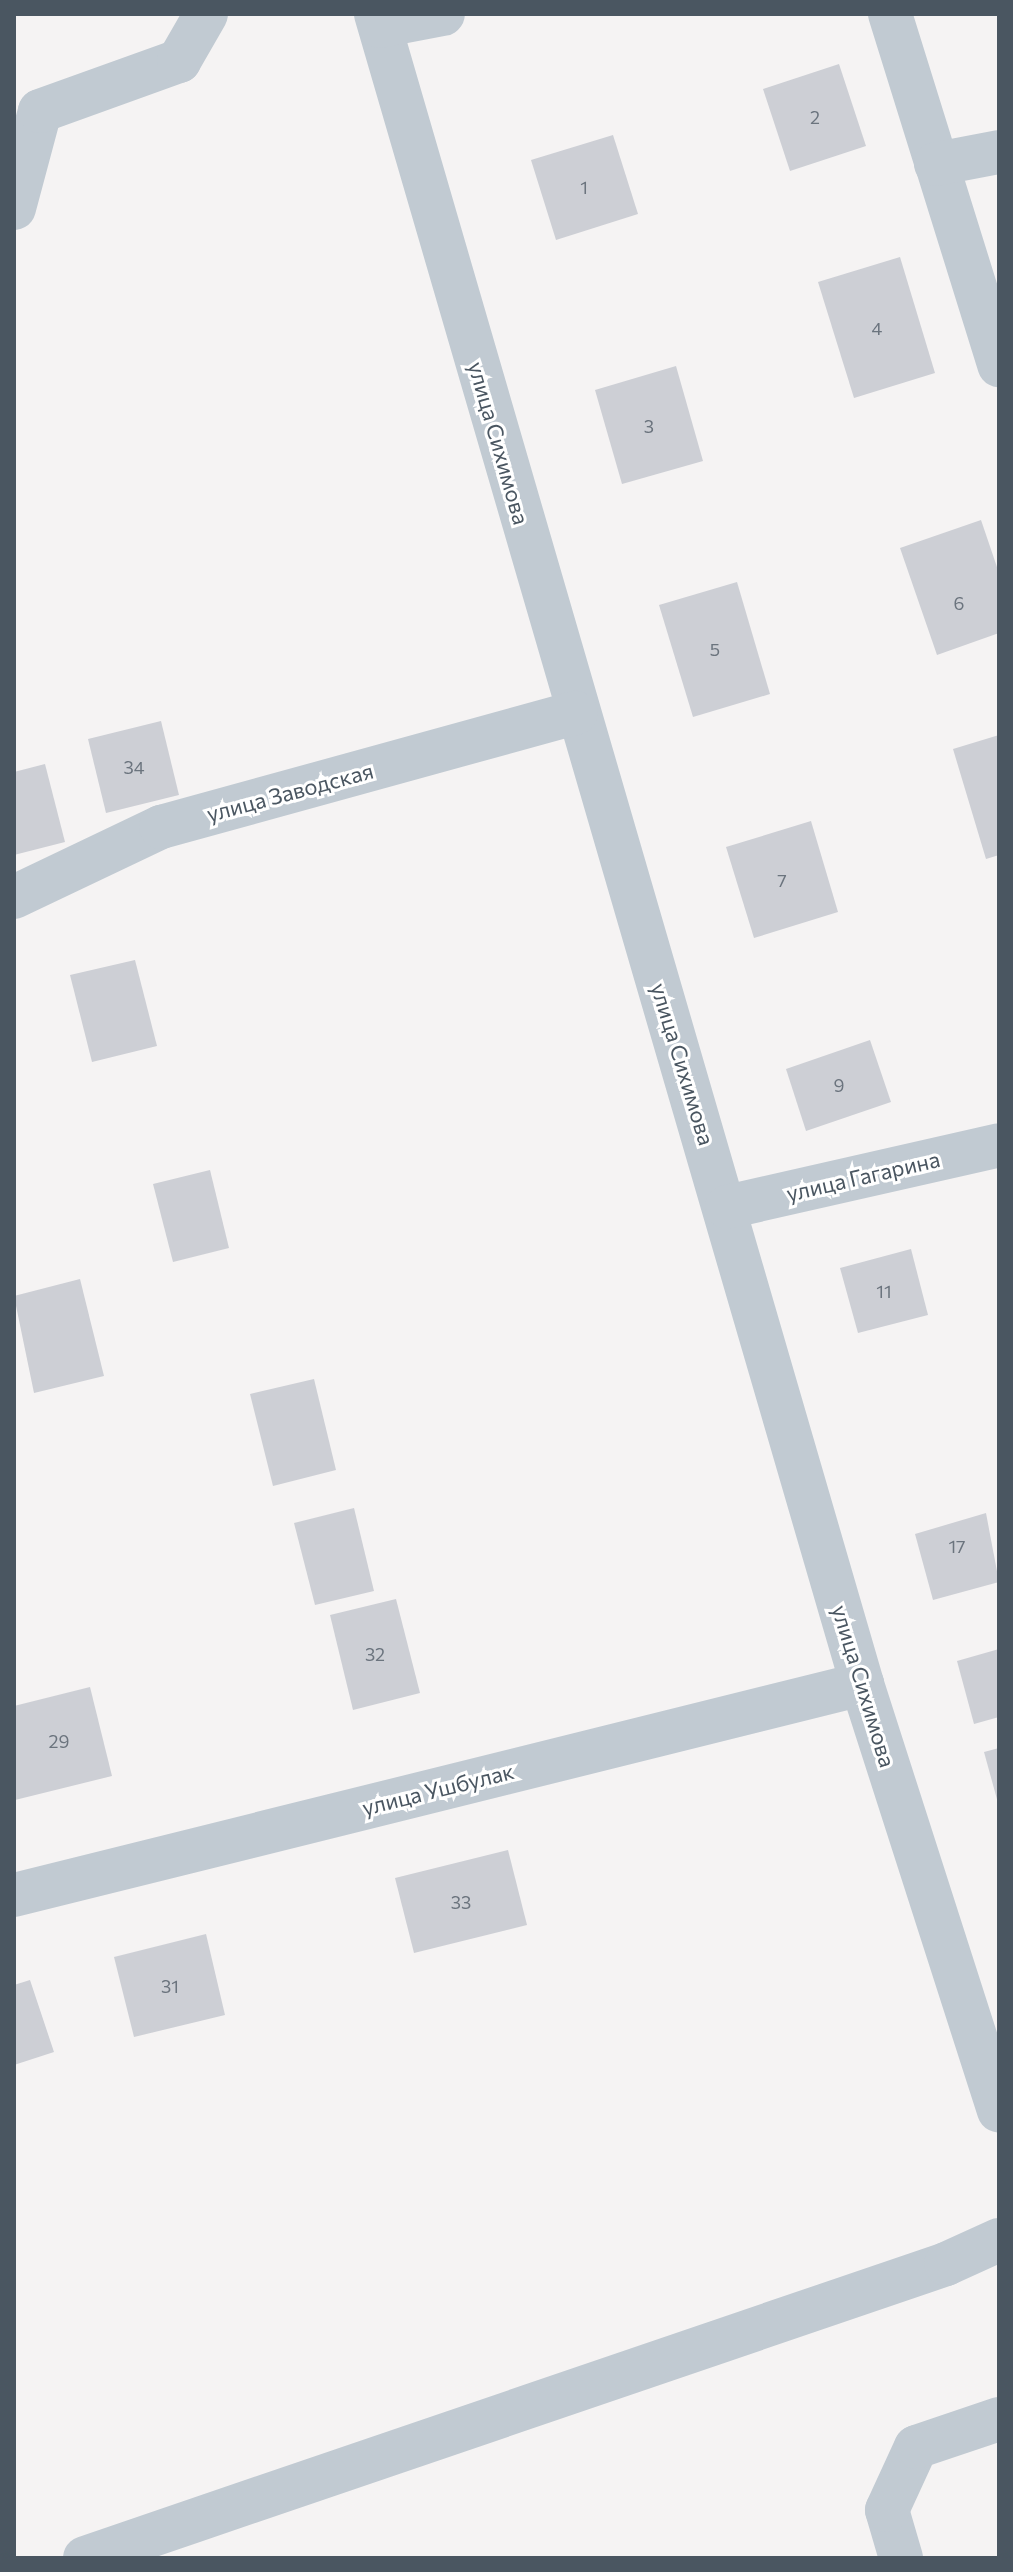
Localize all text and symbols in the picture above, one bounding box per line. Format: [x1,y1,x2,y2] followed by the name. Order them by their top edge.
[810,106,820,128] house number: 2
[580,176,588,198] house number: 1
[872,317,882,339] house number: 4
[463,359,535,527] street label: улица Сихимова
[644,415,654,437] house number: 3
[954,592,964,614] house number: 6
[710,638,720,660] house number: 5
[123,756,145,778] house number: 34
[204,757,376,827] street label: улица Заводская
[777,869,787,891] house number: 7
[646,980,720,1148] street label: улица Сихимова
[834,1074,844,1096] house number: 9
[784,1146,942,1206] street label: улица Гагарина
[876,1280,892,1302] house number: 11
[948,1535,966,1557] house number: 17
[827,1602,901,1770] street label: улица Сихимова
[365,1643,385,1665] house number: 32
[49,1730,69,1752] house number: 29
[359,1757,517,1821] street label: улица Ушбулак
[451,1891,471,1913] house number: 33
[161,1975,179,1997] house number: 31

